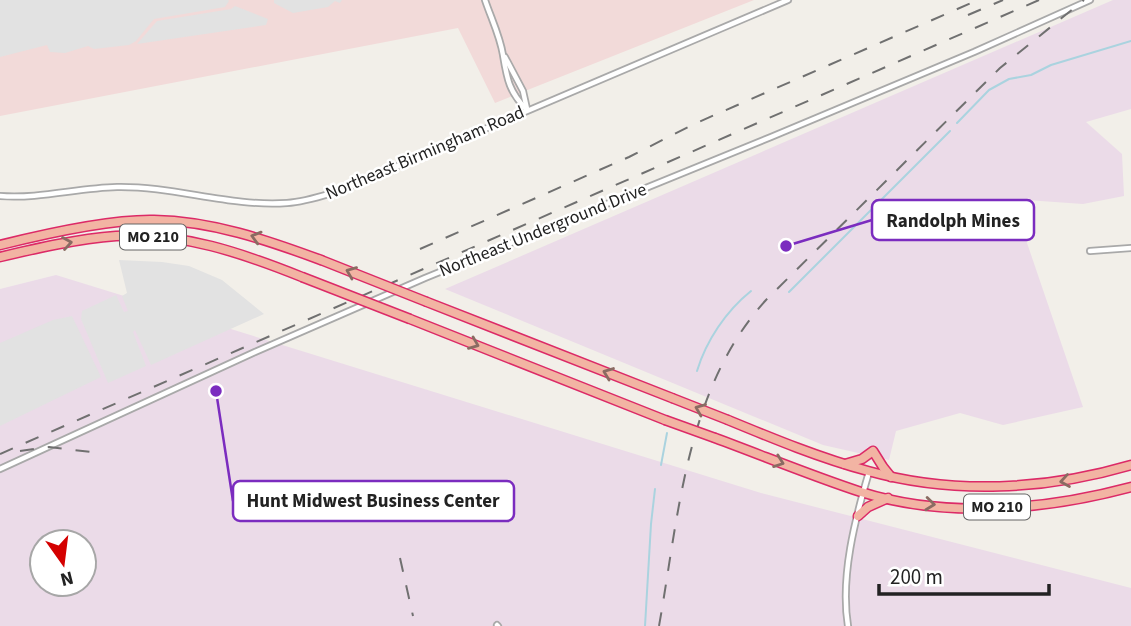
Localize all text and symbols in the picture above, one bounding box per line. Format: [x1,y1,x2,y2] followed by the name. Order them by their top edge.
[322,100,528,206] street label: Northeast Birmingham Road
[436,177,651,283] street label: Northeast Underground Drive
[872,200,1034,240] callout: Randolph Mines
[886,208,1020,235] text: Randolph Mines
[120,224,186,249] road number: MO 210
[250,231,262,246] one-way arrow
[61,236,73,251] one-way arrow
[345,267,357,281] one-way arrow
[467,336,479,350] one-way arrow
[603,367,615,381] one-way arrow
[694,403,707,417] one-way arrow
[773,454,785,468] one-way arrow
[1059,473,1070,488] one-way arrow
[233,481,514,521] callout: Hunt Midwest Business Center
[246,488,500,515] text: Hunt Midwest Business Center
[964,494,1030,520] road number: MO 210
[925,496,936,511] one-way arrow
[28,528,98,598] north arrow
[879,552,1049,596] scale bar
[890,562,943,592] text: 200 m
[57,563,76,593] text: N

